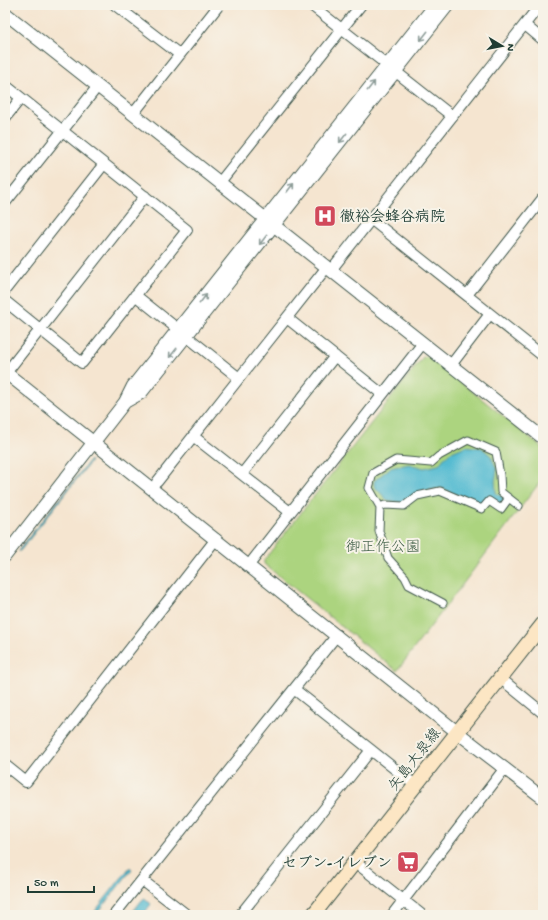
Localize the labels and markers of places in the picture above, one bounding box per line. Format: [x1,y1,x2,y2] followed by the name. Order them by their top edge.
[312,203,338,229] hospital icon: 徹裕会蜂谷病院
[340,208,445,227] place label: 徹裕会蜂谷病院
[395,849,421,875] supermarket icon: セブン-イレブン
[282,855,392,873] place label: セブン-イレブン

